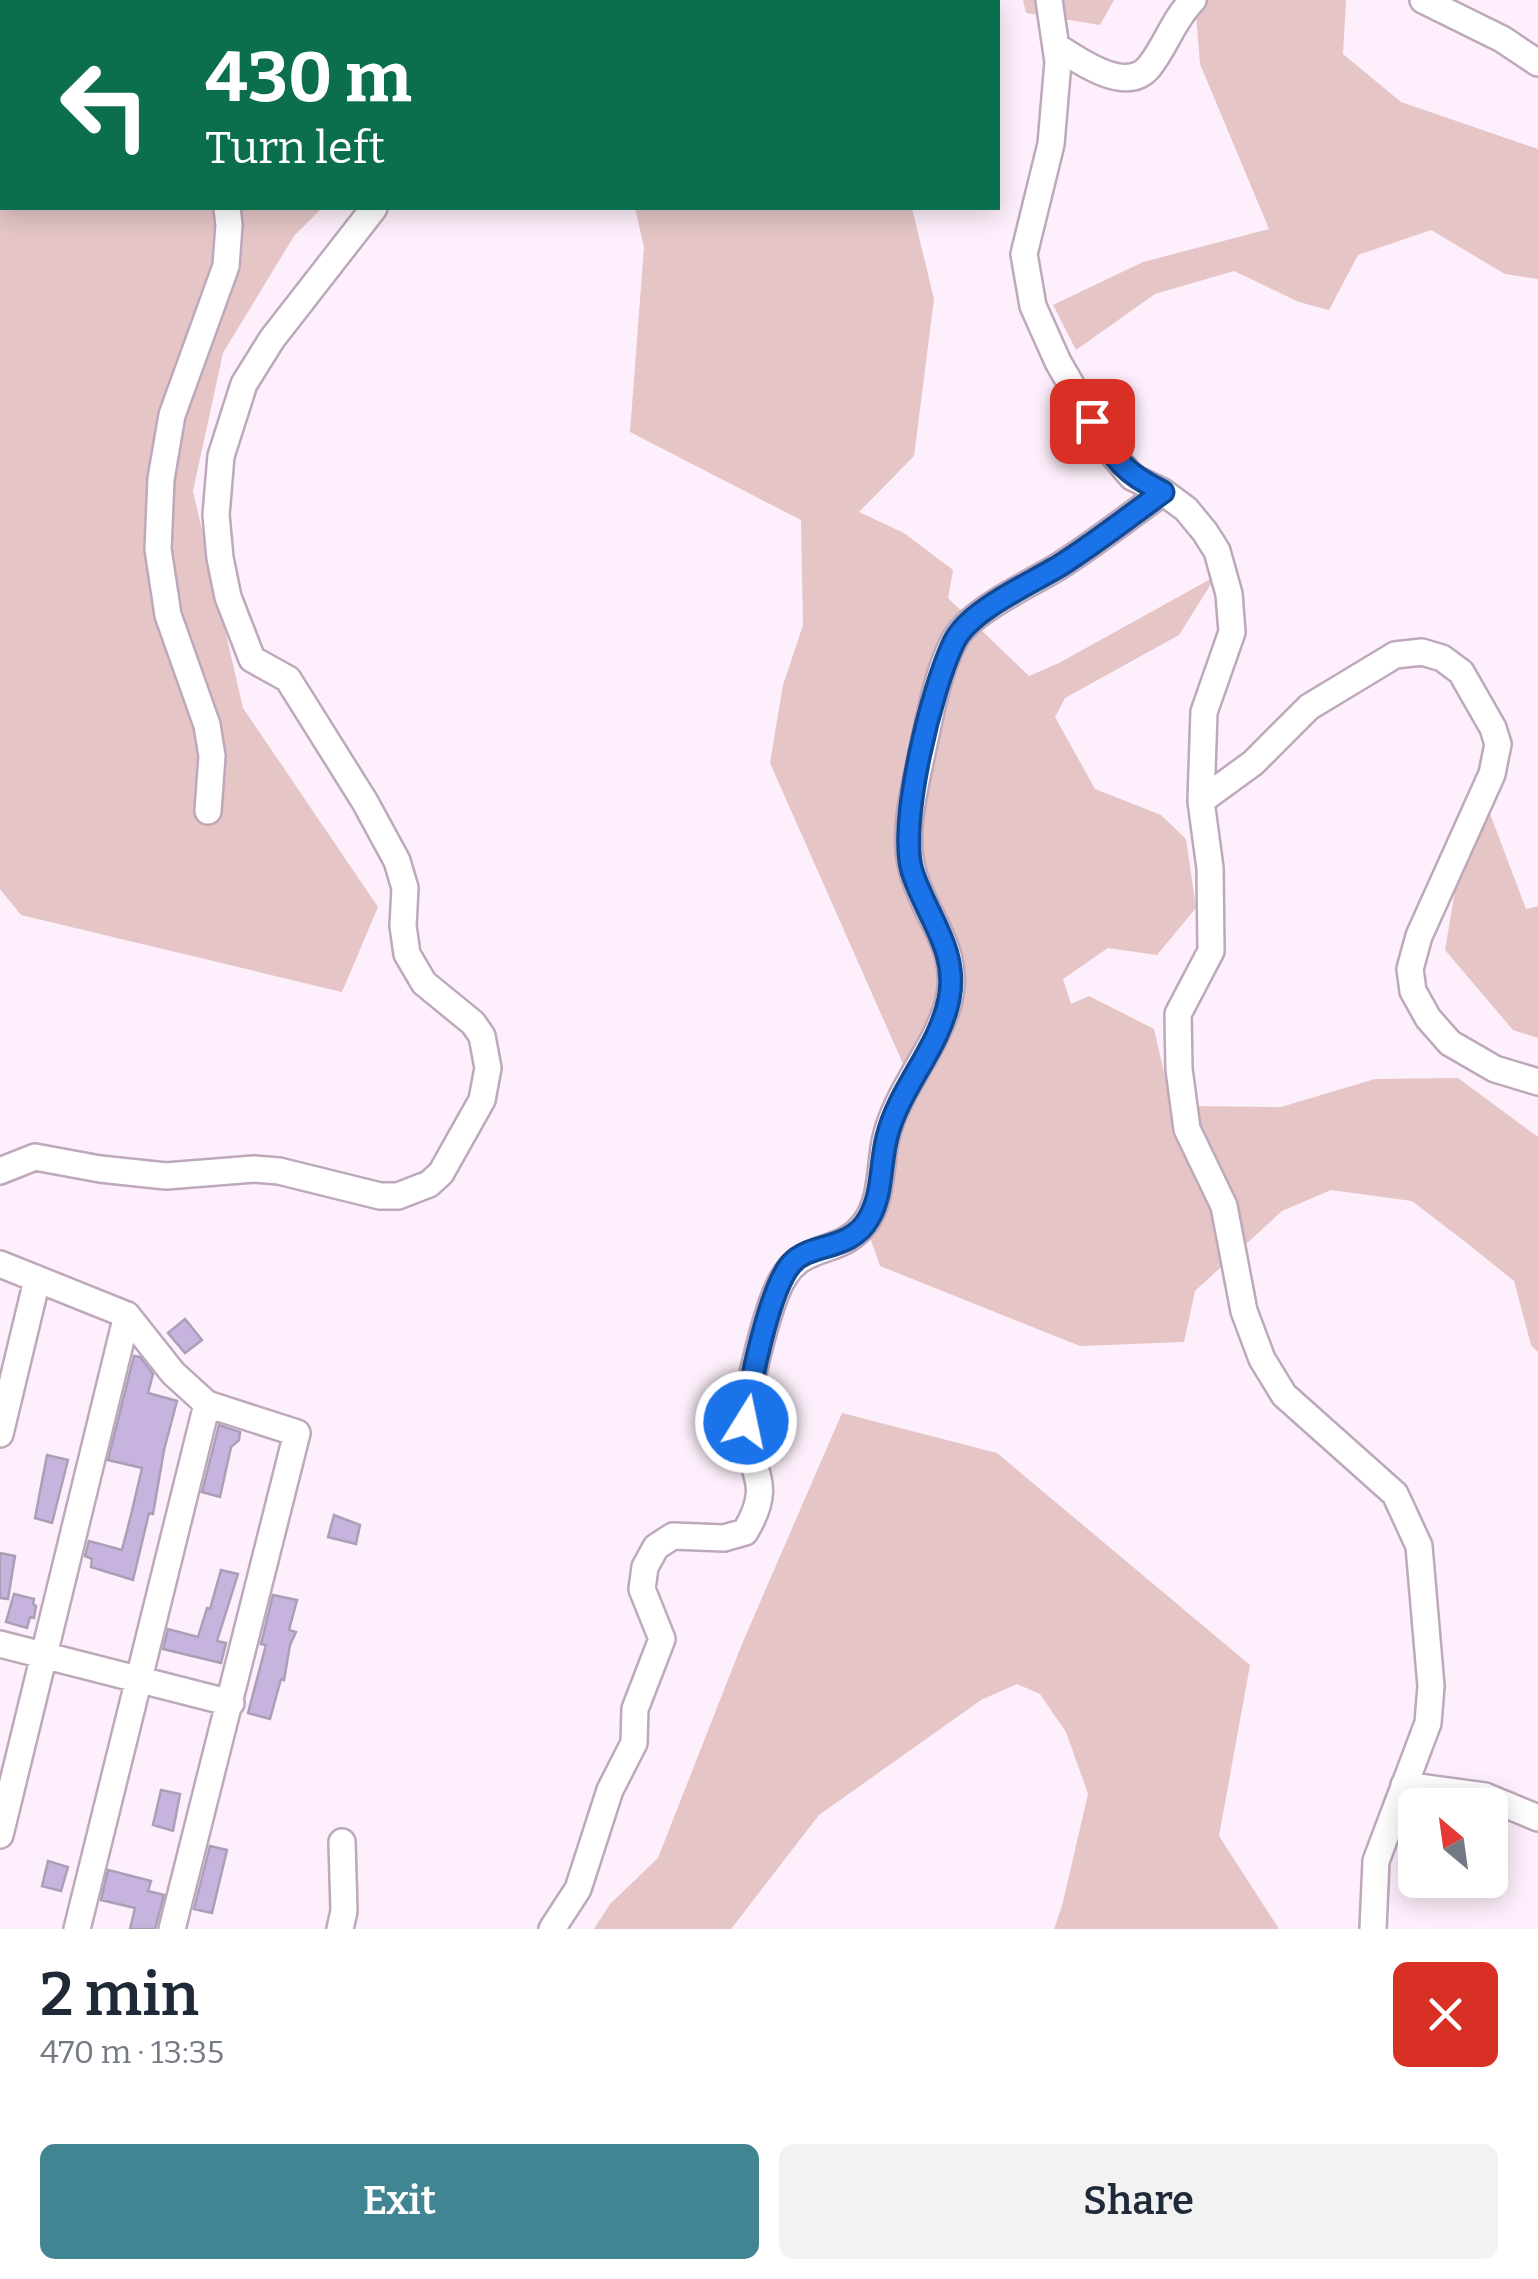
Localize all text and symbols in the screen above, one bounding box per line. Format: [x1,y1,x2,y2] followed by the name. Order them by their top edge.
[205,36,412,120] text: 430 m
[40,40,170,170] icon: left
[205,121,385,175] text: Turn left
[1050,379,1135,464] pin
[1065,394,1120,449] icon: arrive
[694,1370,798,1474] position arrow
[1398,1788,1508,1898] north arrow
[1398,1788,1508,1898] map controls
[40,1959,199,2031] text: 2 min
[1393,1962,1498,2067] button: close
[40,2033,224,2071] text: 470 m · 13:35
[40,2144,759,2259] button: Exit
[779,2144,1498,2259] button: Share

